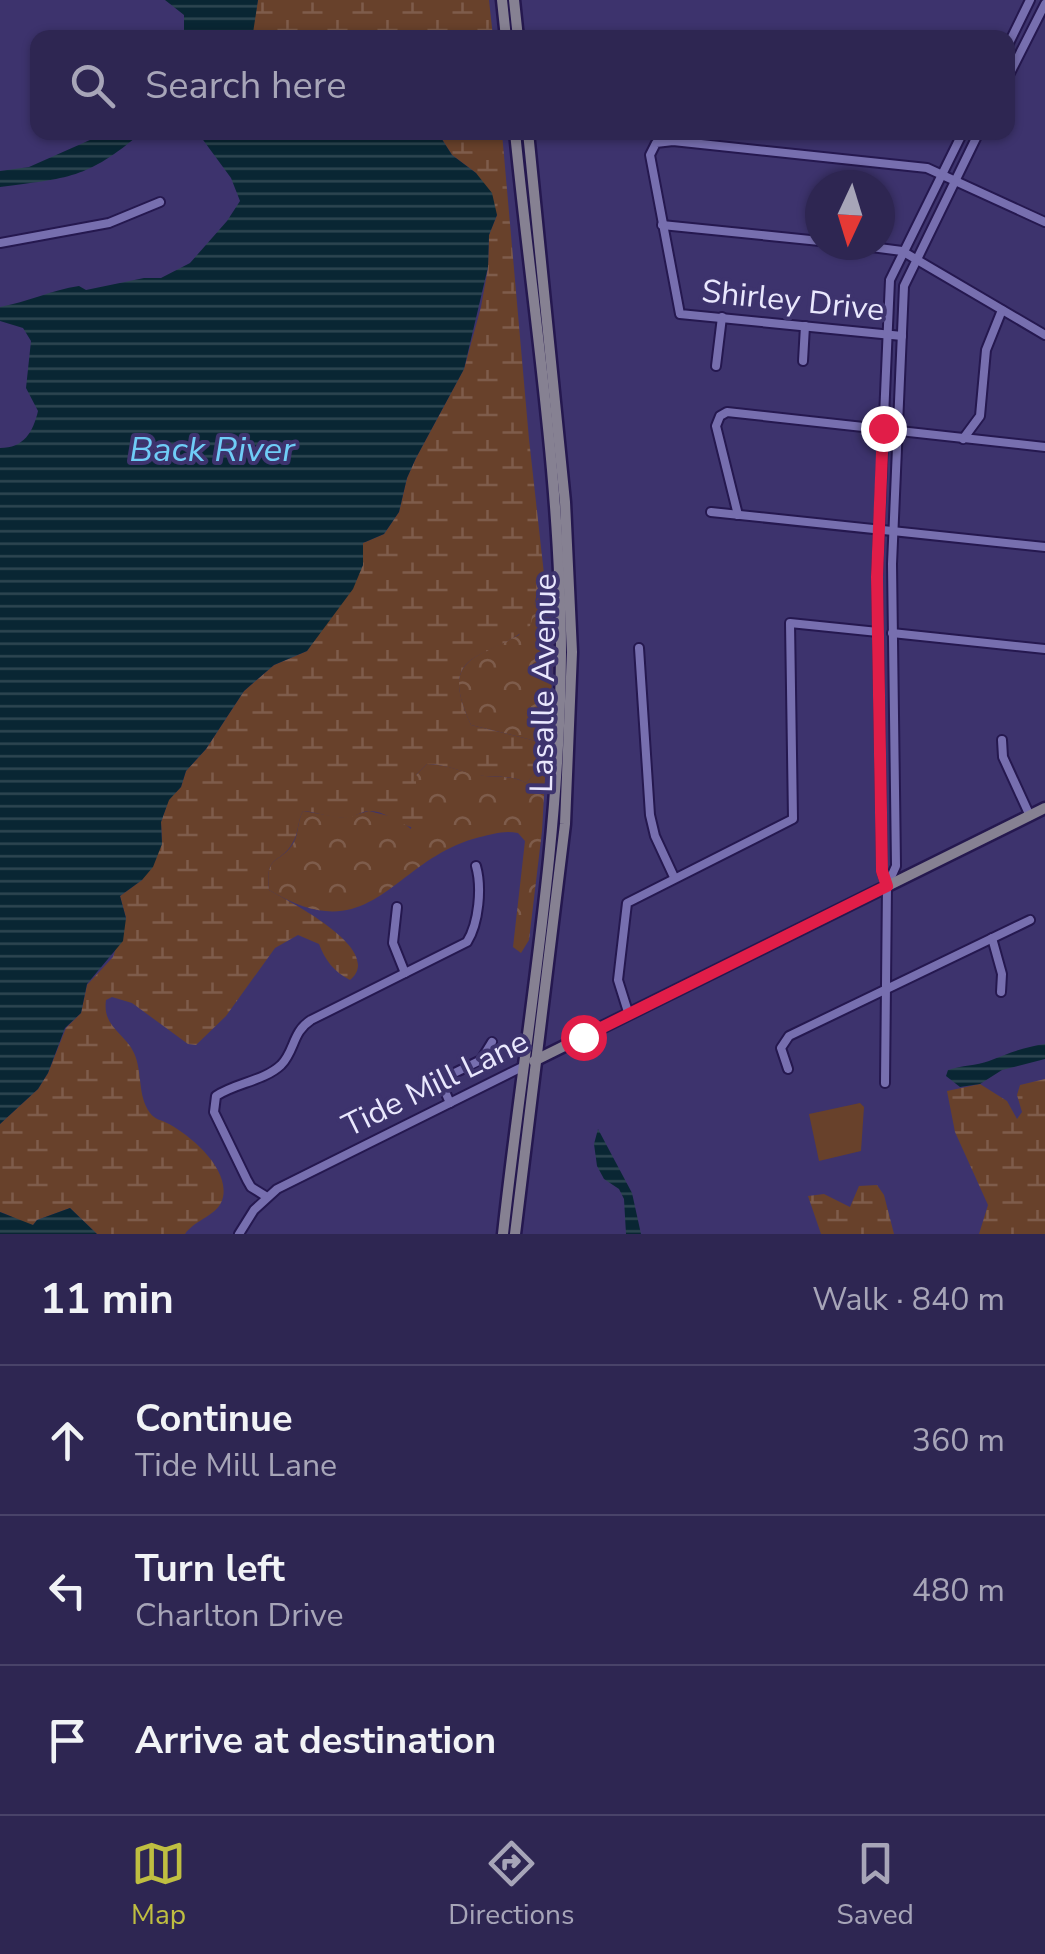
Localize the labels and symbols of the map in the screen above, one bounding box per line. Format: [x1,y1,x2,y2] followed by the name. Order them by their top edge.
[805,170,895,260] north arrow
[699,270,886,331] street label: Shirley Drive
[861,406,907,452] route end
[129,426,296,473] water label: Back River
[520,573,567,793] street label: Lasalle Avenue
[561,1015,607,1061] route start
[335,1020,535,1147] street label: Tide Mill Lane

